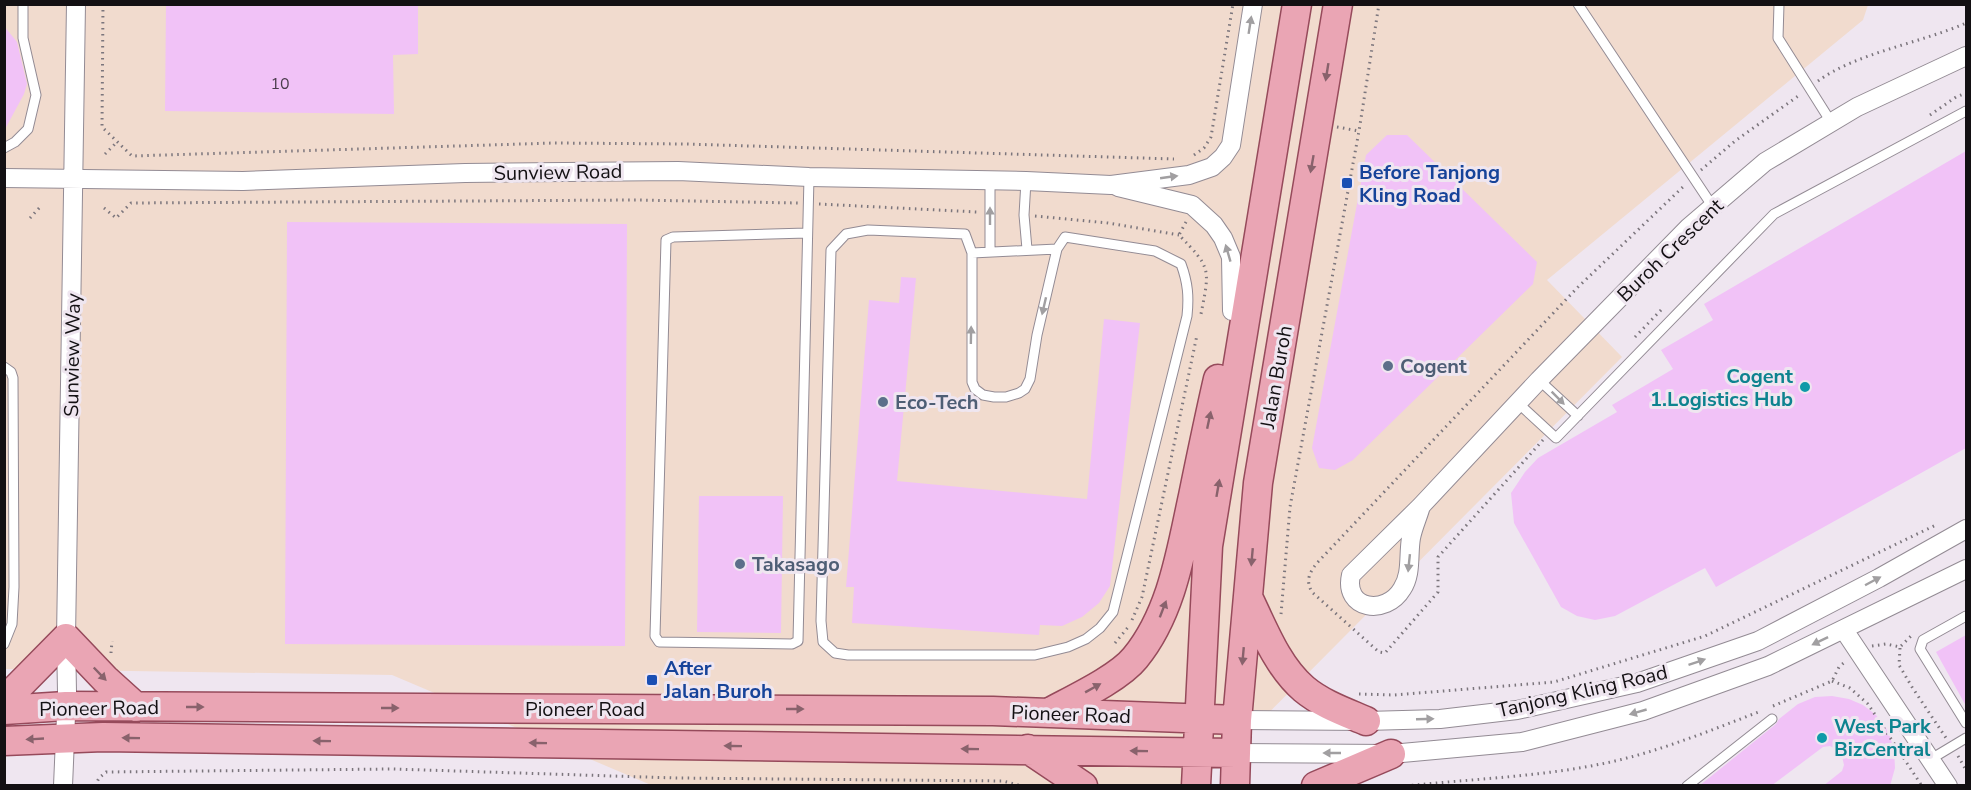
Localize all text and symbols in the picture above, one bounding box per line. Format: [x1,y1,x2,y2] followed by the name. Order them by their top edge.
[1246,16,1255,35] one-way arrow
[1322,63,1331,82] one-way arrow
[270,73,290,95] house number: 10
[1307,154,1316,173] one-way arrow
[493,158,623,187] street label: Sunview Road
[1359,159,1500,209] place label: Before Tanjong Kling Road
[1159,173,1178,182] one-way arrow
[1340,176,1354,190] marker: Before Tanjong Kling Road
[1611,192,1730,308] street label: Buroh Crescent
[985,207,995,226] one-way arrow
[1223,244,1233,262] one-way arrow
[58,292,87,417] street label: Sunview Way
[1039,296,1048,315] one-way arrow
[1254,323,1299,432] street label: Jalan Buroh
[966,326,976,345] one-way arrow
[1400,353,1467,380] place label: Cogent
[1381,359,1395,373] marker: Cogent
[1650,363,1793,413] place label: Cogent 1.Logistics Hub
[1798,380,1812,394] marker: Cogent 1.Logistics Hub
[895,389,979,416] place label: Eco-Tech
[1550,391,1564,405] one-way arrow
[876,395,890,409] marker: Eco-Tech
[1205,411,1214,430] one-way arrow
[1214,478,1223,497] one-way arrow
[1247,548,1257,567] one-way arrow
[752,551,840,578] place label: Takasago
[1404,554,1414,573] one-way arrow
[733,557,747,571] marker: Takasago
[1865,576,1882,586] one-way arrow
[1158,600,1168,618] one-way arrow
[1811,637,1828,646] one-way arrow
[1238,646,1248,665] one-way arrow
[663,655,773,705] place label: After Jalan Buroh
[1688,657,1706,667] one-way arrow
[1494,659,1670,724] street label: Tanjong Kling Road
[93,666,107,680] one-way arrow
[645,673,659,687] marker: After Jalan Buroh
[1085,683,1102,693] one-way arrow
[39,694,159,723] street label: Pioneer Road
[525,696,645,723] street label: Pioneer Road
[1011,699,1131,730] street label: Pioneer Road
[185,702,204,712] one-way arrow
[380,703,399,713] one-way arrow
[785,704,804,714] one-way arrow
[1629,708,1647,717] one-way arrow
[1834,713,1932,763] place label: West Park BizCentral
[1415,715,1434,724] one-way arrow
[1815,731,1829,745] marker: West Park BizCentral
[121,733,140,743] one-way arrow
[25,735,44,744] one-way arrow
[312,736,331,746] one-way arrow
[528,738,547,748] one-way arrow
[723,741,742,751] one-way arrow
[960,744,979,754] one-way arrow
[1129,746,1148,756] one-way arrow
[1323,749,1342,758] one-way arrow

